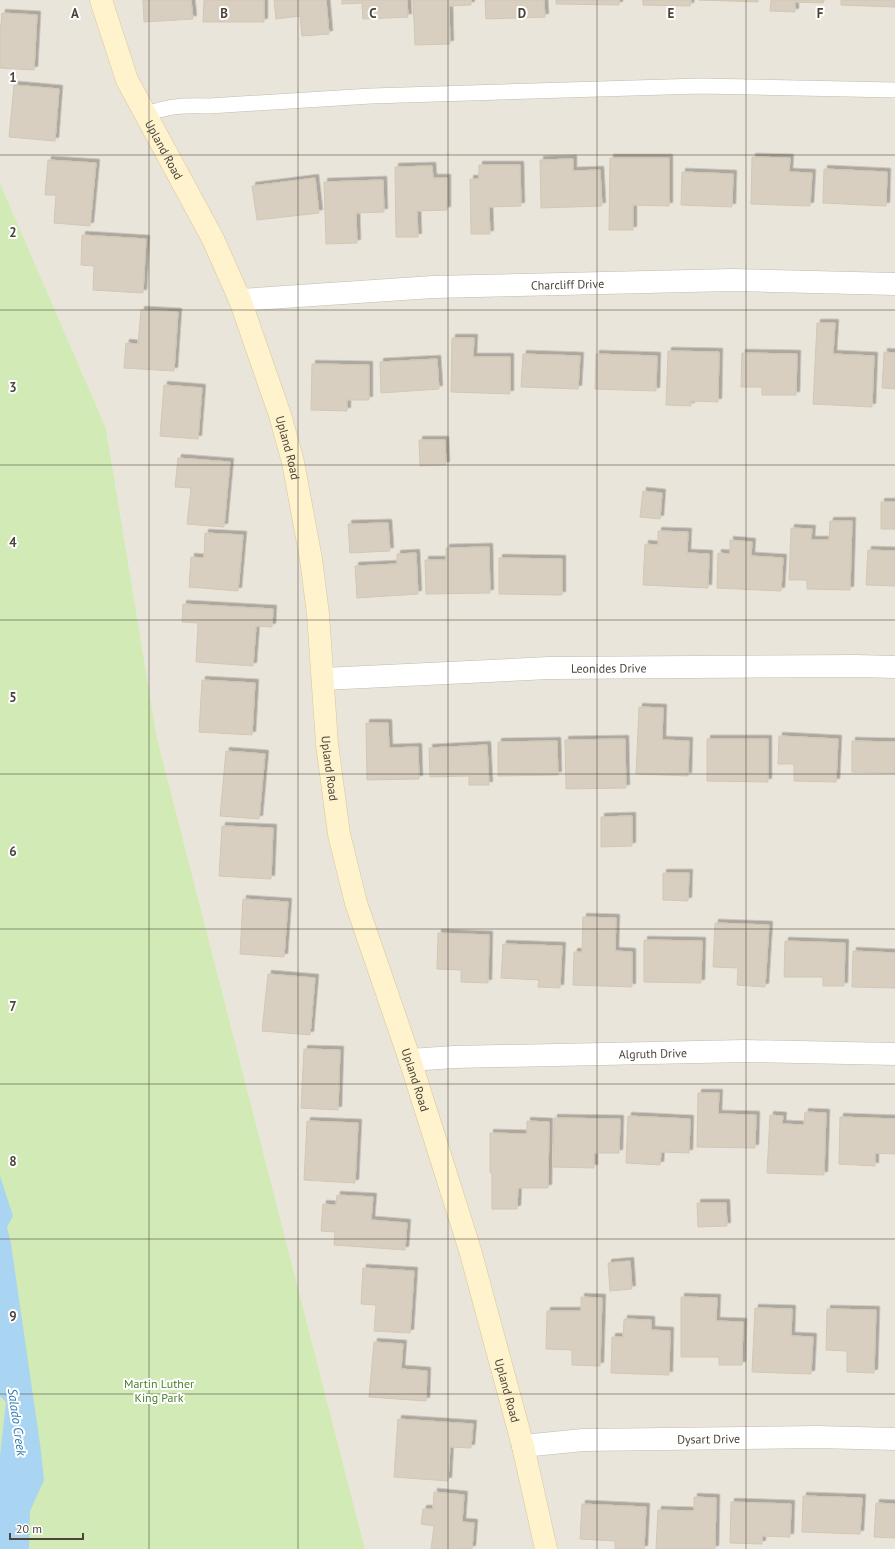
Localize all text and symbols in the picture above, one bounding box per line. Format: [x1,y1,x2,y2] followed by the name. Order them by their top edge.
[71,5,79,22] text: A
[220,5,228,22] text: B
[369,5,377,22] text: C
[518,5,526,22] text: D
[668,5,675,22] text: E
[817,5,824,22] text: F
[9,69,17,86] text: 1
[142,117,187,182] street label: Upland Road
[9,224,17,241] text: 2
[531,275,604,292] street label: Charcliff Drive
[9,379,17,396] text: 3
[273,414,304,481] street label: Upland Road
[9,534,17,551] text: 4
[571,660,647,675] street label: Leonides Drive
[9,689,17,706] text: 5
[319,735,342,802] street label: Upland Road
[9,843,17,860] text: 6
[9,998,17,1015] text: 7
[619,1045,687,1061] street label: Algruth Drive
[399,1046,433,1113] street label: Upland Road
[9,1153,17,1170] text: 8
[9,1308,17,1325] text: 9
[492,1357,524,1424] street label: Upland Road
[124,1376,194,1405] park label: Martin Luther King Park
[4,1387,30,1458] water label: Salado Creek
[677,1430,740,1446] street label: Dysart Drive
[10,1515,83,1541] scale bar
[16,1521,42,1536] text: 20 m

